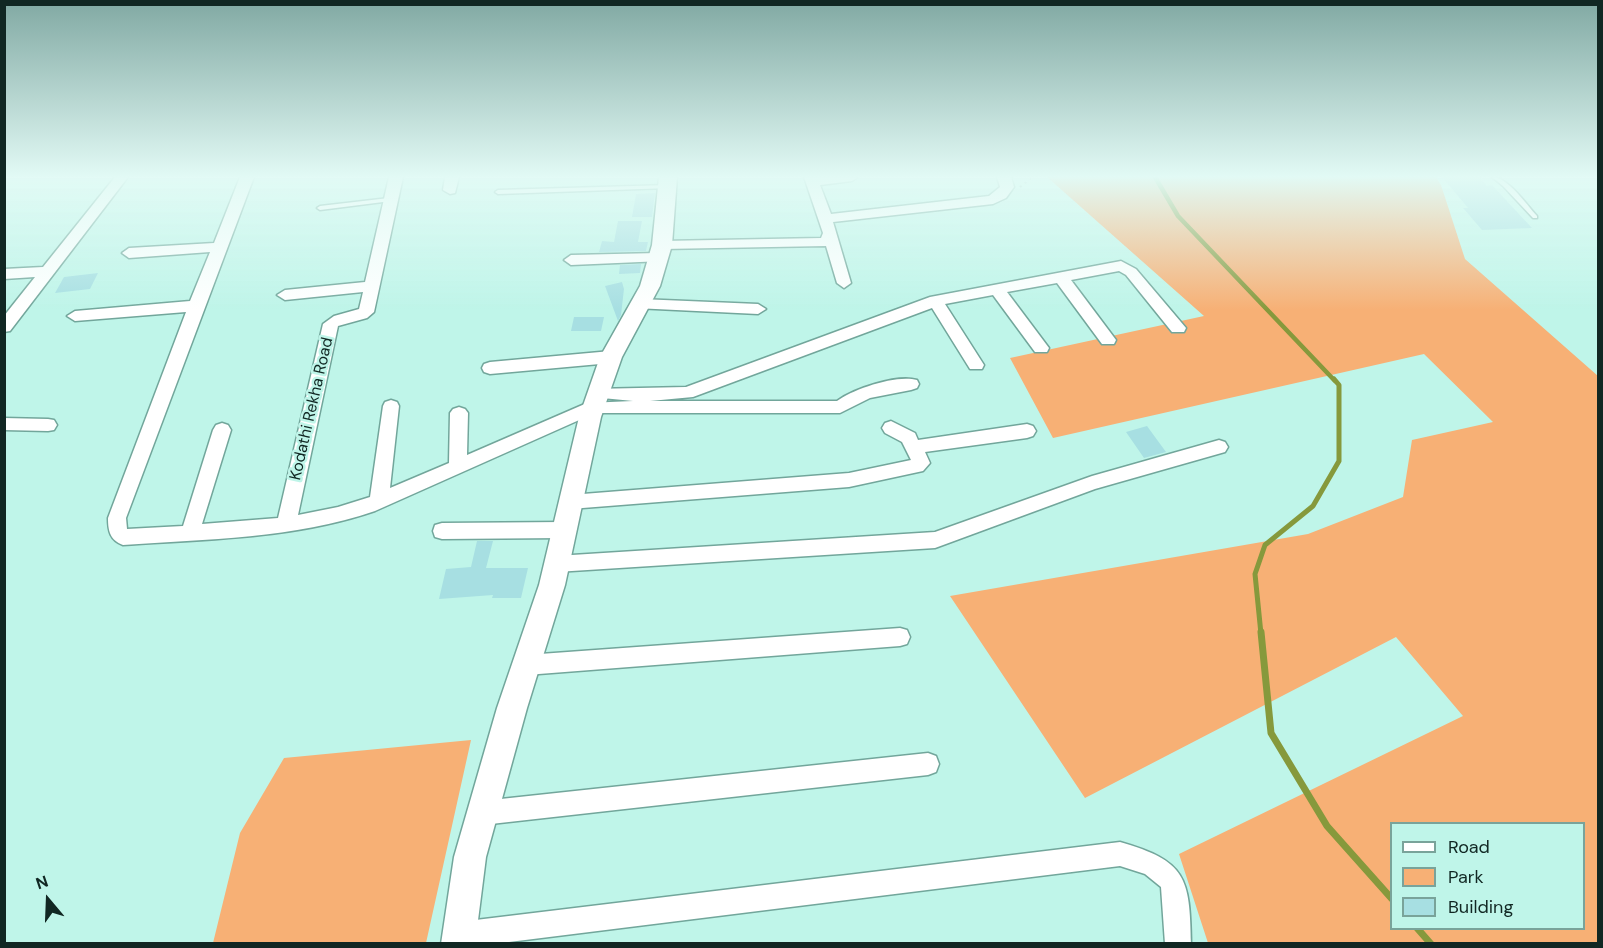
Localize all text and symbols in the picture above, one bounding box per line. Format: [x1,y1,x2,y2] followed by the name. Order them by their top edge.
[286,336,338,482] street label: Kodathi Rekha Road
[1390,822,1585,930] legend
[1448,835,1490,859] text: Road
[1448,865,1484,889] text: Park
[18,870,78,930] north arrow
[33,871,51,894] text: N
[1448,895,1513,919] text: Building

